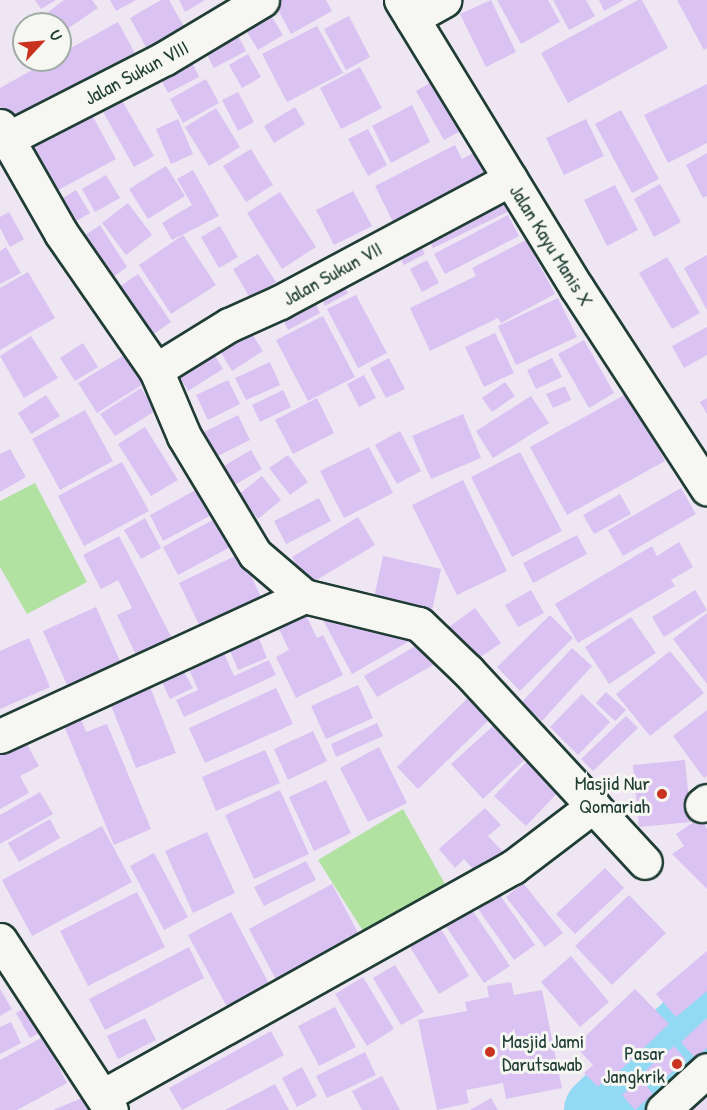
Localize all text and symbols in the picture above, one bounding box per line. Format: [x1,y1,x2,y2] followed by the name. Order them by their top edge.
[12,12,72,72] north arrow
[45,26,68,44] text: U
[80,35,192,109] street label: Jalan Sukun VIII
[505,180,599,310] street label: Jalan Kayu Manis X
[278,236,386,310] street label: Jalan Sukun VII
[575,771,650,818] place label: Masjid Nur Qomariah
[655,787,669,801] marker: Masjid Nur Qomariah
[502,1028,584,1075] place label: Masjid Jami Darutsawab
[603,1040,665,1087] place label: Pasar Jangkrik
[483,1045,497,1059] marker: Masjid Jami Darutsawab
[670,1057,684,1071] marker: Pasar Jangkrik

